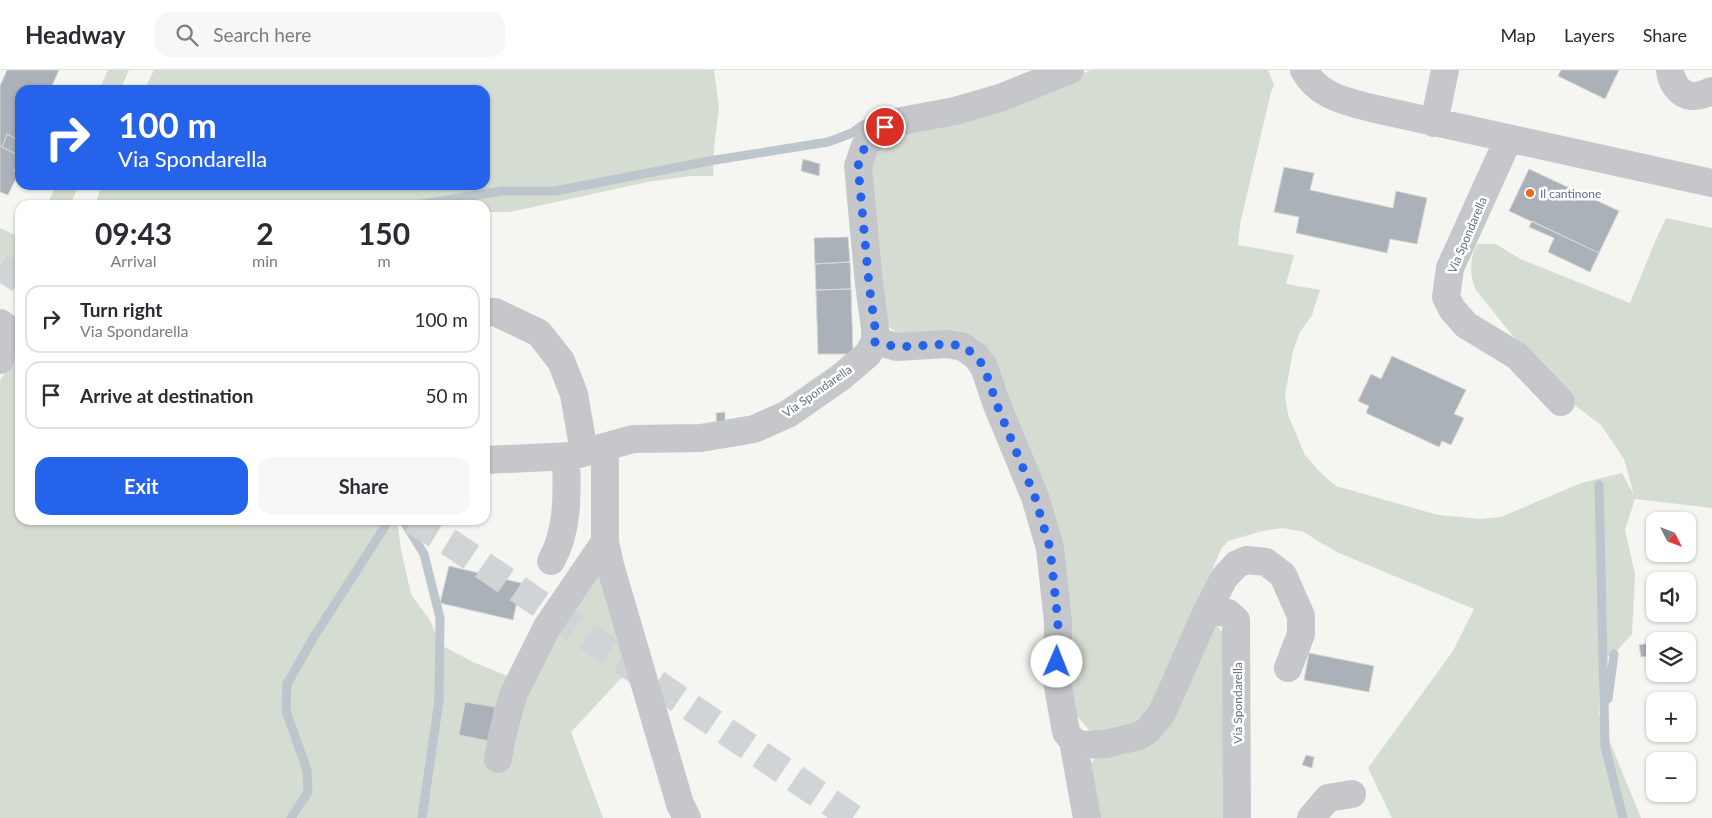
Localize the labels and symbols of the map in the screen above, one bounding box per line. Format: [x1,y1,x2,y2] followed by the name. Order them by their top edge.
[864,106,906,148] pin
[1540,186,1601,201] place label: Il cantinone
[1524,187,1536,199] marker: Il cantinone
[1444,195,1490,275] street label: Via Spondarella
[779,361,855,420] street label: Via Spondarella
[1646,512,1696,562] north arrow
[1030,635,1082,687] position arrow
[1230,662,1245,744] street label: Via Spondarella

